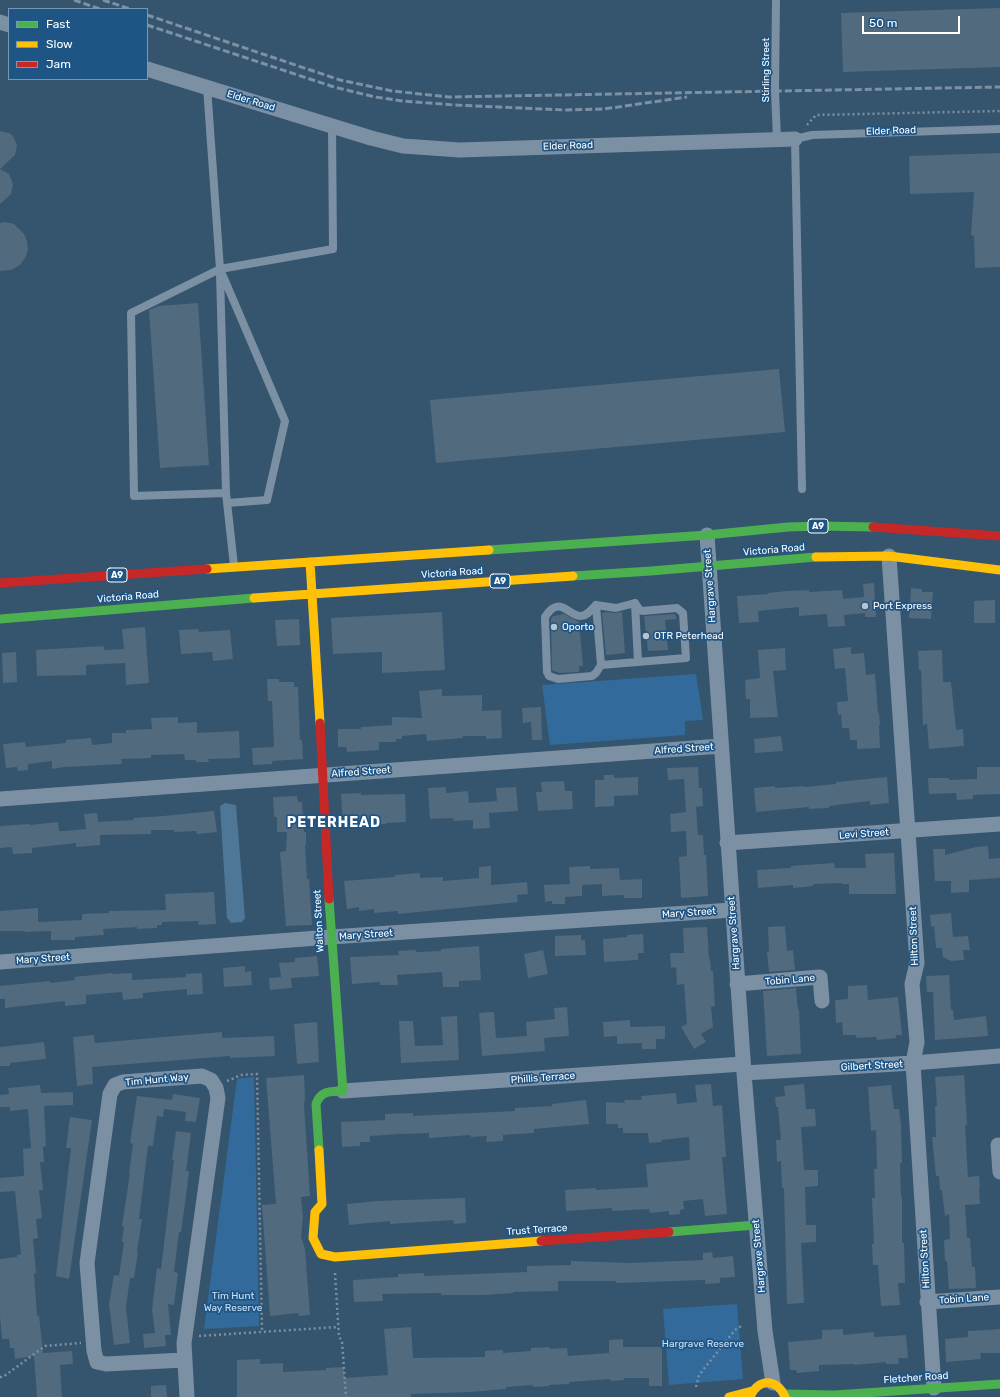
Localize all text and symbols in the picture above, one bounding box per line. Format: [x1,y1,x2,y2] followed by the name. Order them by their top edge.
[8,8,148,80] legend
[864,8,962,34] scale bar
[869,16,897,30] text: 50 m
[46,17,70,31] text: Fast
[46,37,73,51] text: Slow
[760,38,772,102] street label: Stirling Street
[46,57,71,71] text: Jam
[225,88,277,114] street label: Elder Road
[866,124,916,138] street label: Elder Road
[543,139,593,153] street label: Elder Road
[808,519,828,533] road number: A9
[743,541,805,559] street label: Victoria Road
[701,549,719,623] street label: Hargrave Street
[421,565,483,581] street label: Victoria Road
[107,568,127,582] road number: A9
[490,574,510,588] road number: A9
[97,588,159,606] street label: Victoria Road
[873,600,932,612] place label: Port Express
[860,601,870,611] marker: Port Express
[562,621,594,633] place label: Oporto
[549,622,559,632] marker: Oporto
[654,630,724,642] place label: OTR Peterhead
[641,631,651,641] marker: OTR Peterhead
[654,741,714,757] street label: Alfred Street
[331,764,391,780] street label: Alfred Street
[287,815,381,831] district label: PETERHEAD
[839,826,889,842] street label: Levi Street
[311,889,327,953] street label: Walton Street
[725,896,743,970] street label: Hargrave Street
[662,905,716,921] street label: Mary Street
[907,906,921,966] street label: Hilton Street
[339,927,393,943] street label: Mary Street
[16,951,70,967] street label: Mary Street
[764,972,816,988] street label: Tobin Lane
[841,1058,903,1074] street label: Gilbert Street
[510,1070,576,1086] street label: Phillis Terrace
[125,1071,189,1089] street label: Tim Hunt Way
[750,1219,768,1293] street label: Hargrave Street
[506,1222,568,1238] street label: Trust Terrace
[917,1229,933,1289] street label: Hilton Street
[204,1290,262,1314] park label: Tim Hunt Way Reserve
[939,1291,989,1307] street label: Tobin Lane
[662,1338,744,1350] park label: Hargrave Reserve
[883,1370,949,1386] street label: Fletcher Road

